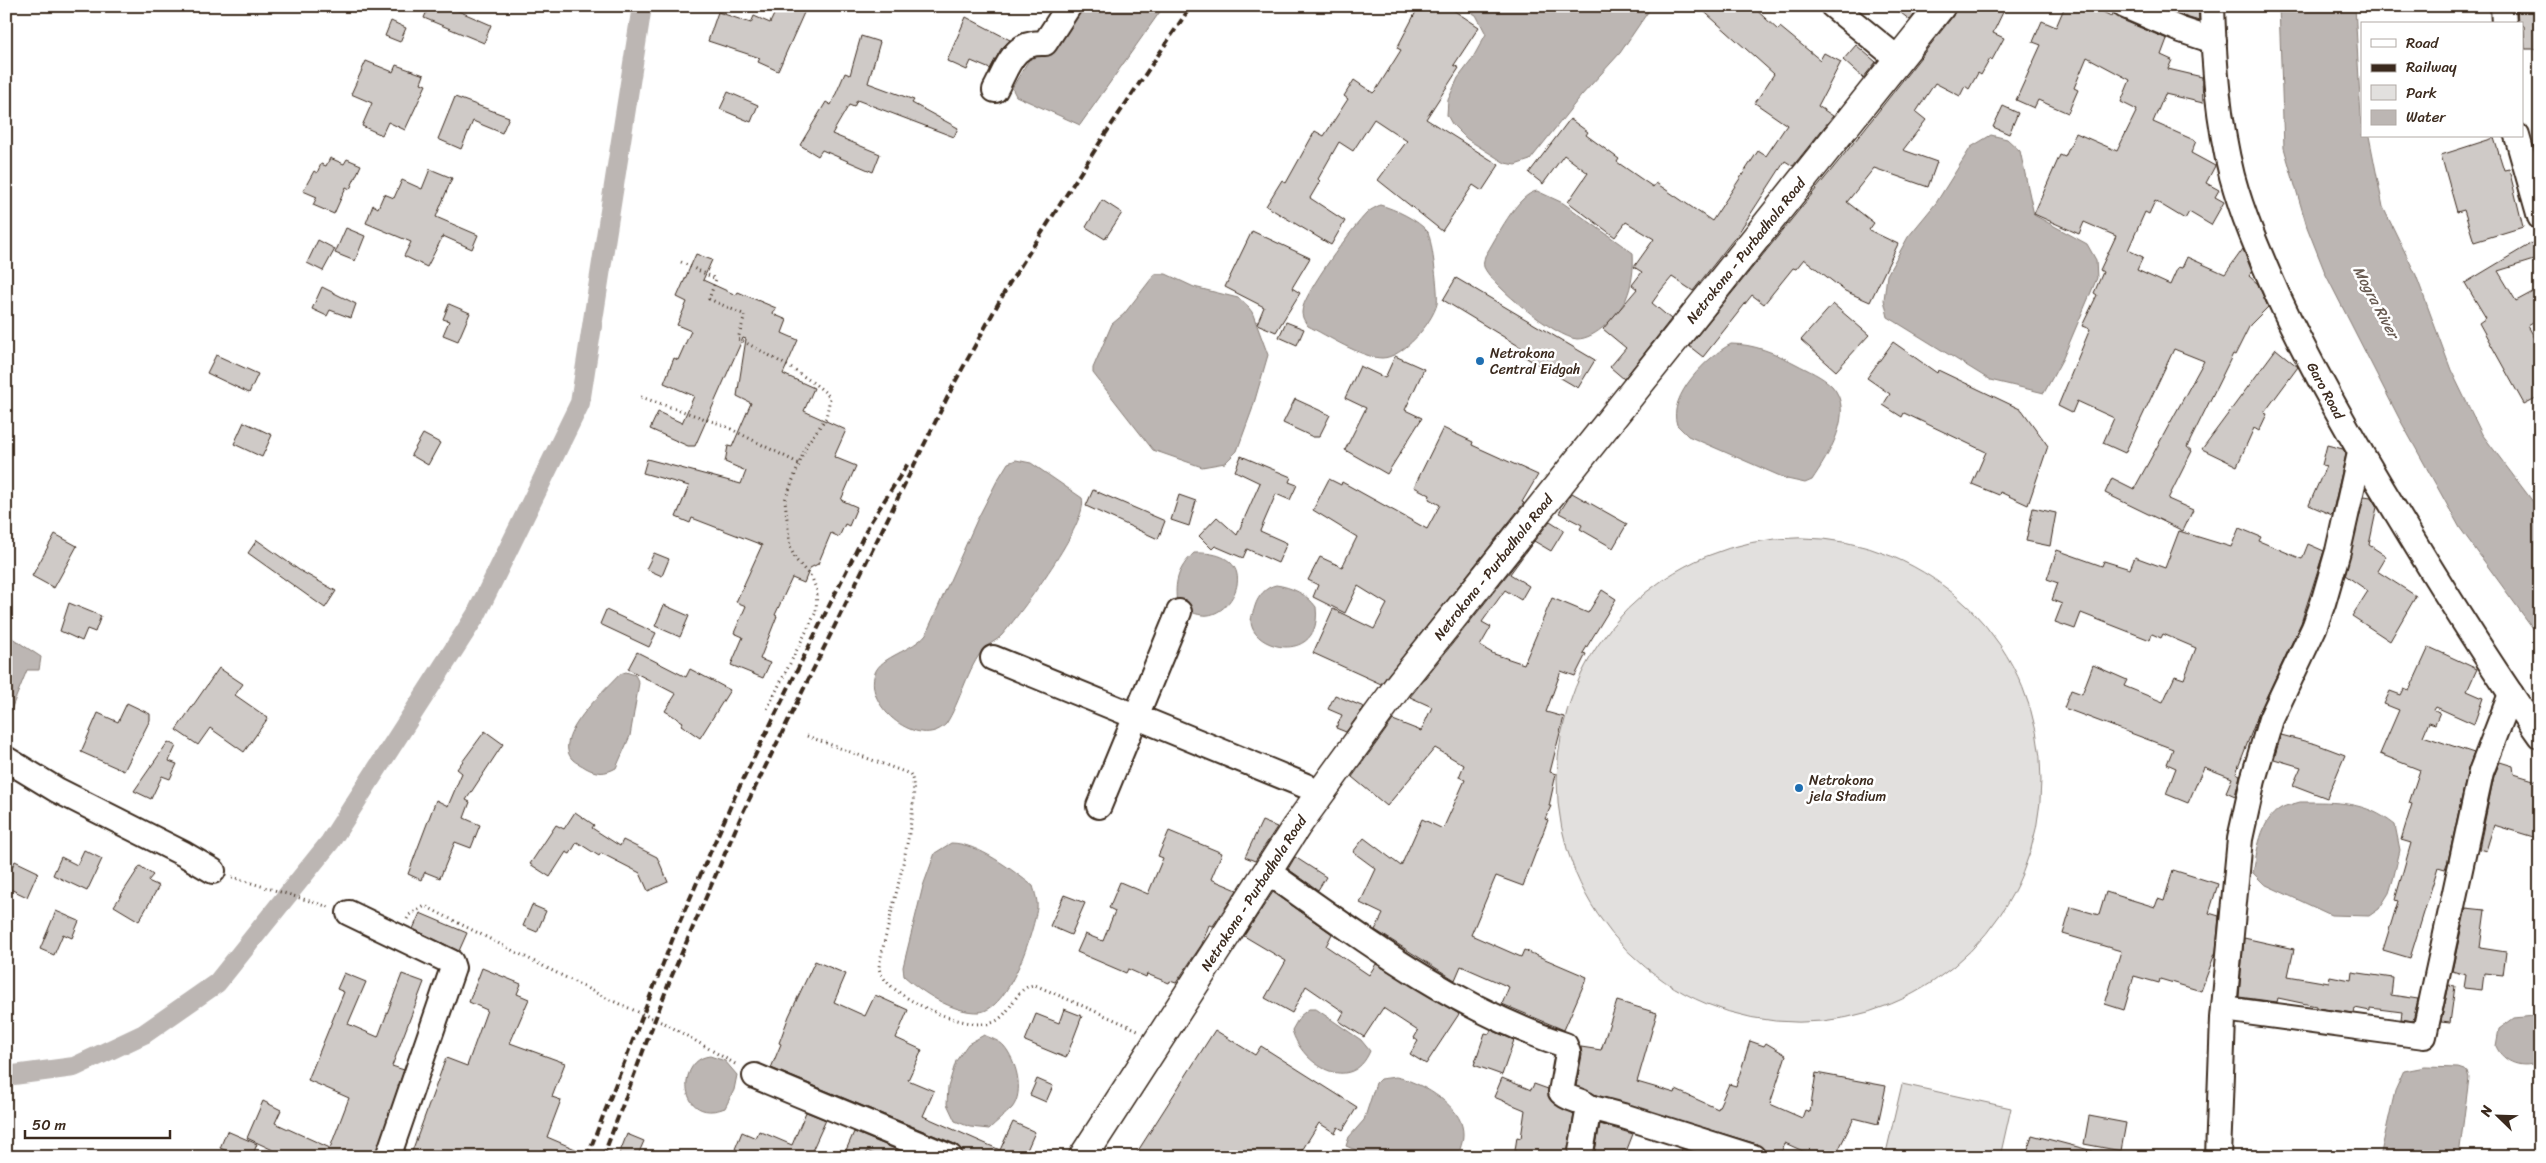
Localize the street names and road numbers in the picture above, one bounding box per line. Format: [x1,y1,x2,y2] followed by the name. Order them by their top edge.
[1679,171,1813,329] street label: Netrokona - Purbadhola Road
[2300,357,2352,425] street label: Garo Road
[1427,487,1560,646] street label: Netrokona - Purbadhola Road
[1194,809,1314,976] street label: Netrokona - Purbadhola Road

